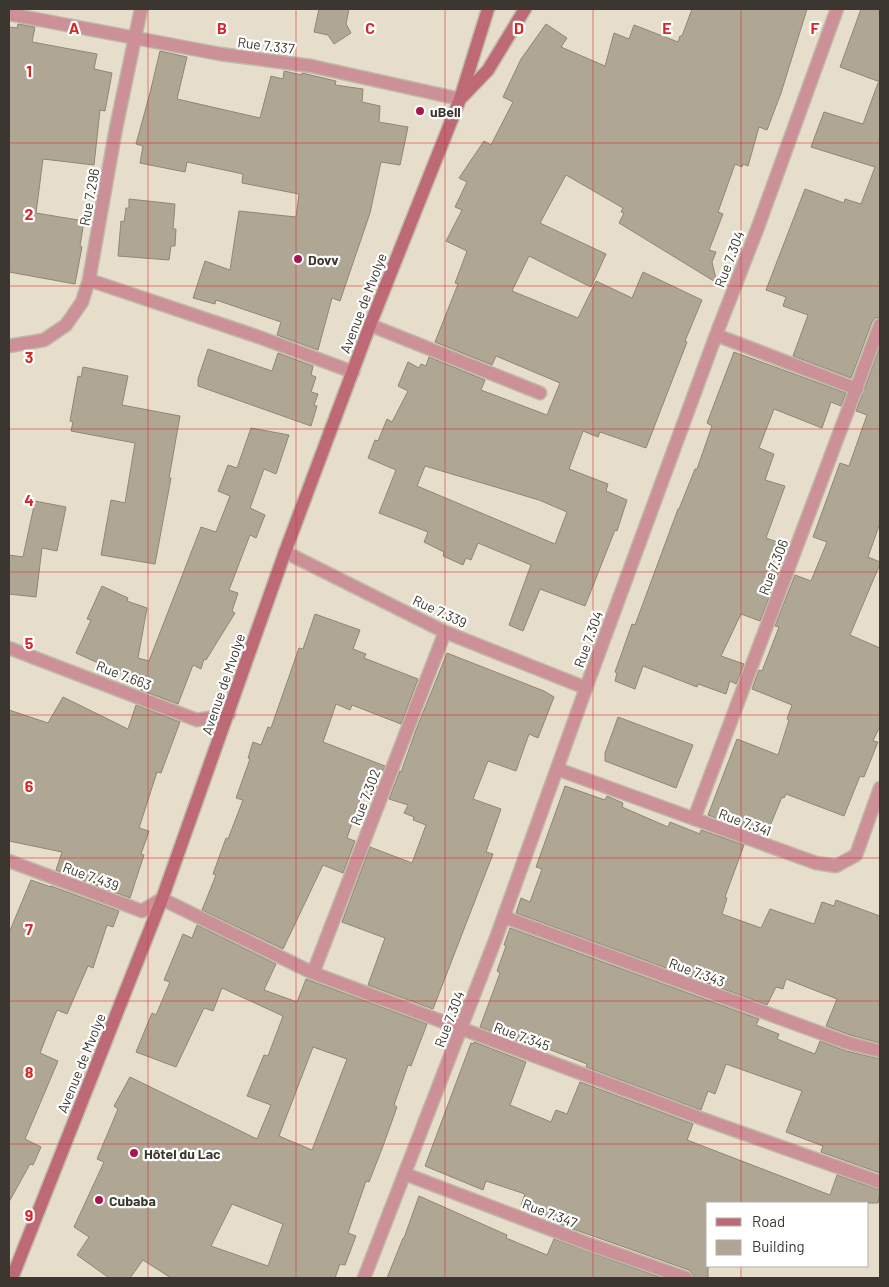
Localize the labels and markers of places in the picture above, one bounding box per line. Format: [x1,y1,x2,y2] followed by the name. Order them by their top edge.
[430,103,461,120] place label: uBell
[414,105,426,117] marker: uBell
[308,251,339,268] place label: Dovv
[292,253,304,265] marker: Dovv
[144,1145,221,1162] place label: Hôtel du Lac
[128,1147,140,1159] marker: Hôtel du Lac
[109,1192,156,1209] place label: Cubaba
[93,1194,105,1206] marker: Cubaba

